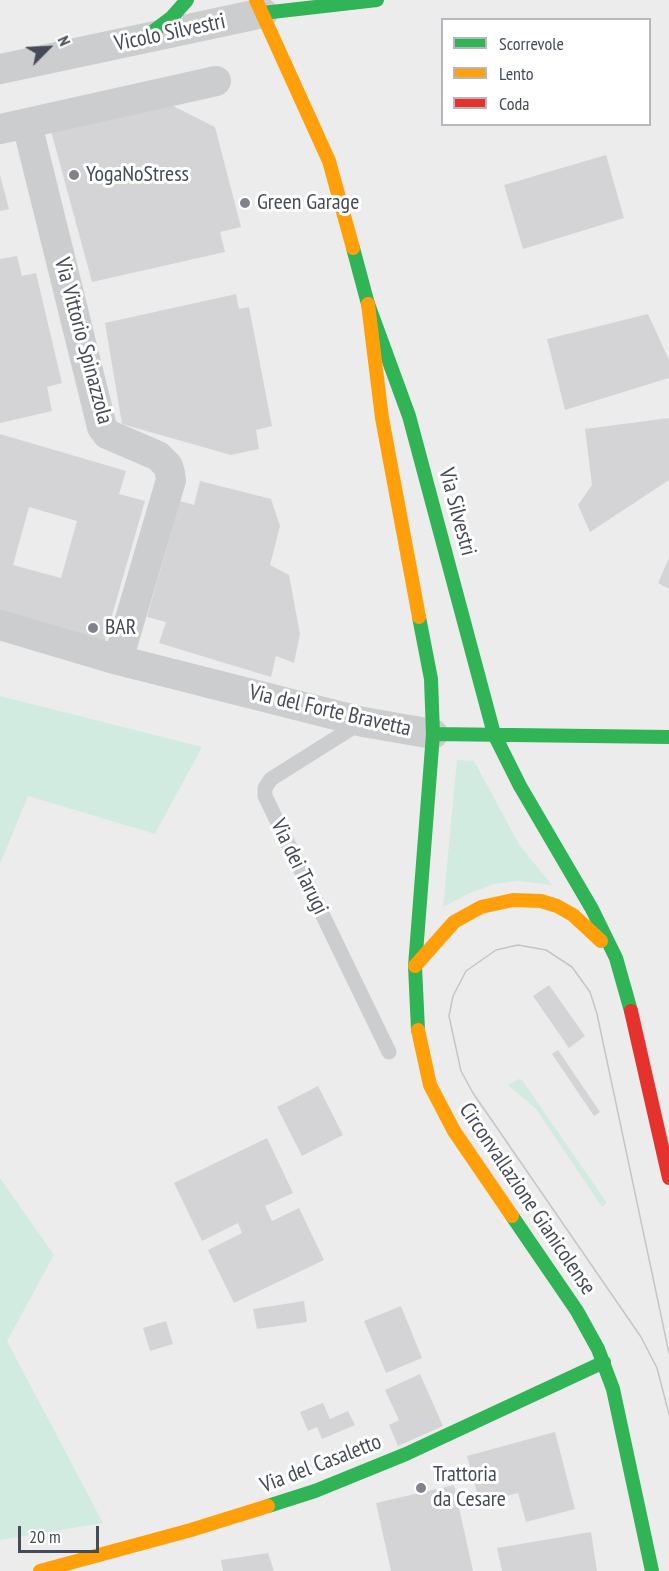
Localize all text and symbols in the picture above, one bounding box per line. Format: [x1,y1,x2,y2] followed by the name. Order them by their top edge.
[112,8,228,58] street label: Vicolo Silvestri
[18,18,78,78] north arrow
[441,18,651,126] legend
[499,32,564,55] text: Scorrevole
[54,33,75,49] text: N
[499,62,534,85] text: Lento
[499,92,530,115] text: Coda
[86,162,189,188] place label: YogaNoStress
[67,168,81,182] marker: YogaNoStress
[257,190,359,216] place label: Green Garage
[238,196,252,210] marker: Green Garage
[48,255,118,427] street label: Via Vittorio Spinazzola
[433,465,481,559] street label: Via Silvestri
[105,615,136,641] place label: BAR
[86,621,100,635] marker: BAR
[246,680,414,742] street label: Via del Forte Bravetta
[265,815,333,919] street label: Via dei Tarugi
[453,1098,601,1300] street label: Circonvallazione Gianicolense
[257,1429,385,1499] street label: Via del Casaletto
[433,1462,506,1514] place label: Trattoria da Cesare
[414,1481,428,1495] marker: Trattoria da Cesare
[21,1514,102,1552] scale bar
[29,1525,61,1548] text: 20 m

